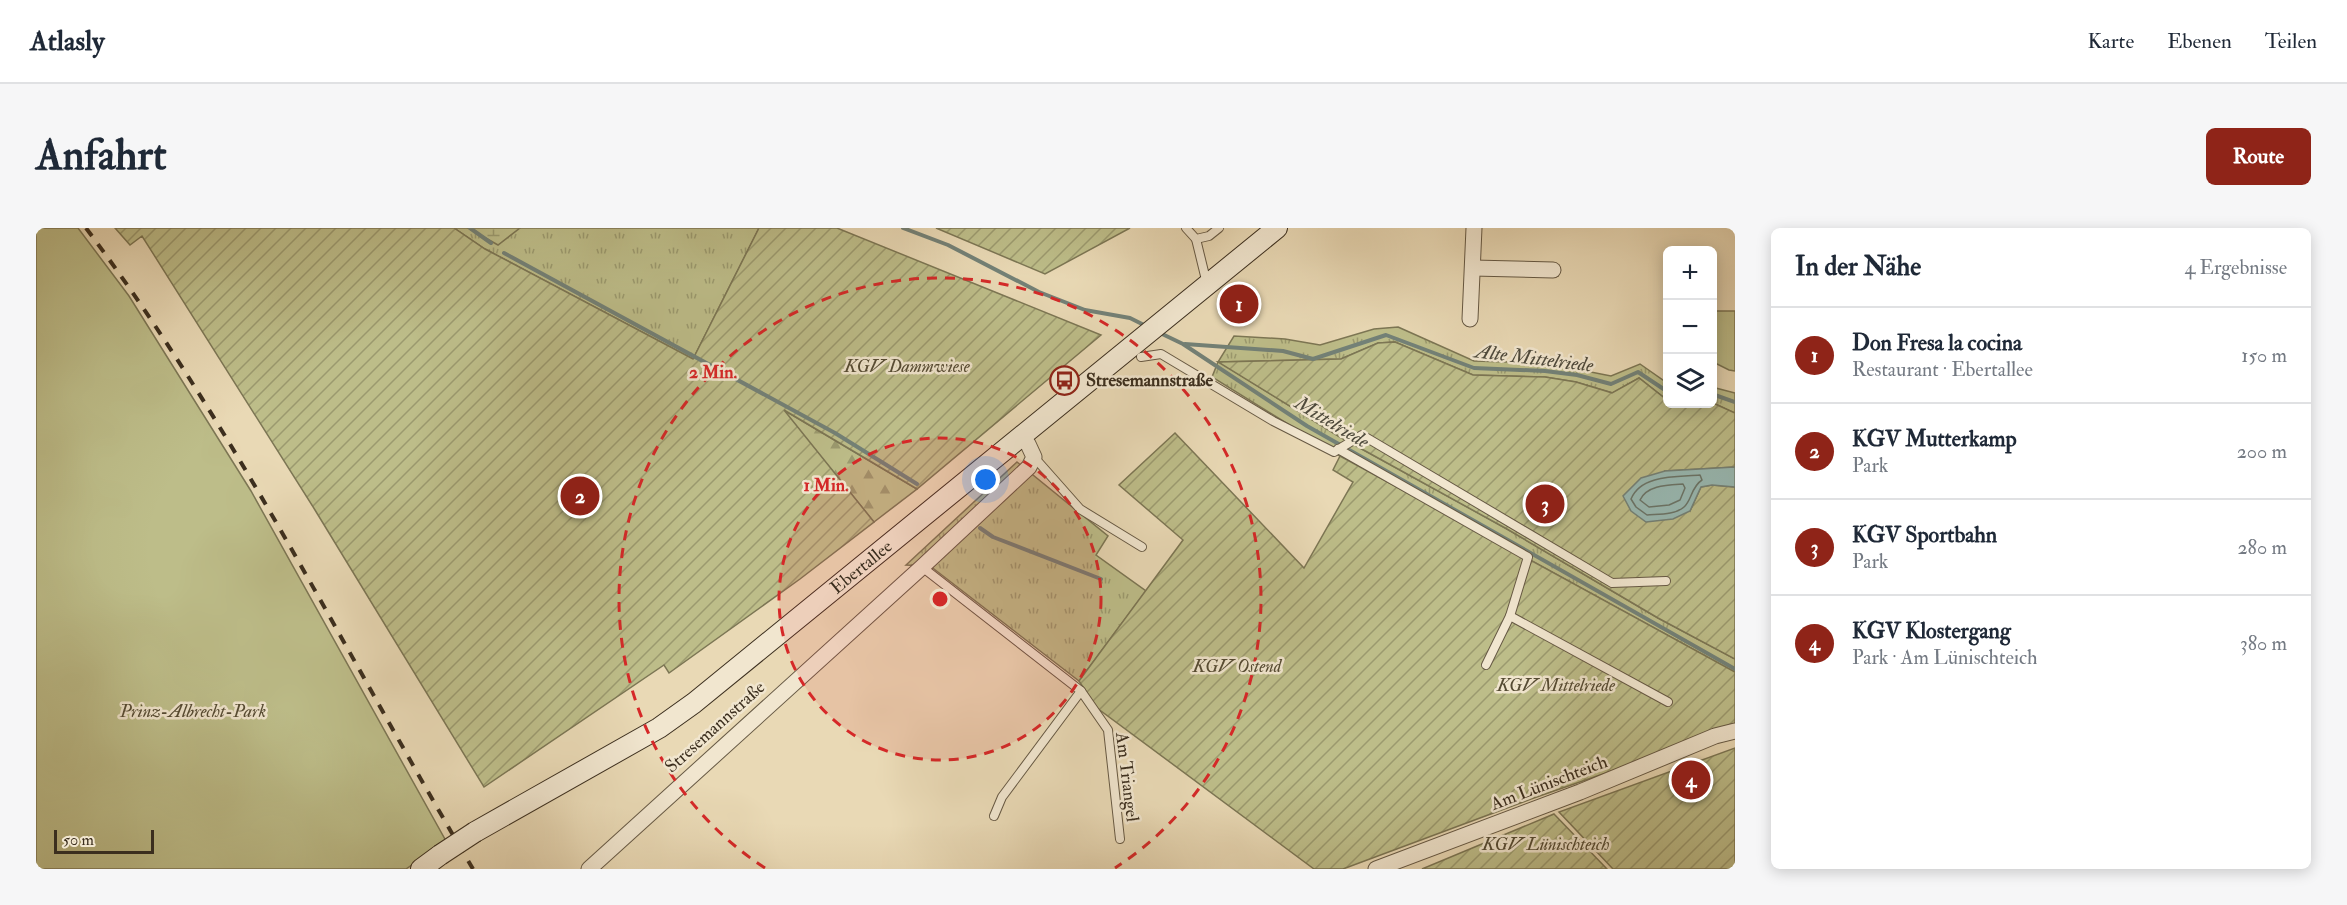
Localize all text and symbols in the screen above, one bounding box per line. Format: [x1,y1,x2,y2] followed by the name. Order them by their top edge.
[30,24,104,59] text: Atlasly
[2087,28,2134,55] text: Karte
[2167,28,2232,55] text: Ebenen
[2265,28,2317,55] text: Teilen
[2206,128,2311,185] button: Route
[36,130,167,182] text: Anfahrt
[1663,246,1717,408] map controls
[1663,246,1717,300] button: +
[1795,251,1921,283] text: In der Nähe
[2185,255,2287,280] text: 4 Ergebnisse
[1220,282,1258,326] pin: 1
[1663,300,1717,354] button: −
[1852,329,2022,357] text: Don Fresa la cocina
[1471,338,1595,378] water label: Alte Mittelriede
[1811,343,1818,368] text: 1
[2241,343,2287,368] text: 150 m
[1663,354,1717,408] button: layers
[843,355,971,378] park label: KGV Dammwiese
[1852,357,2033,382] text: Restaurant · Ebertallee
[689,361,737,384] text: 2 Min.
[1049,364,1081,396] bus stop icon: Stresemannstraße
[1086,369,1213,392] place label: Stresemannstraße
[1289,390,1374,454] water label: Mittelriede
[1852,425,2017,453] text: KGV Mutterkamp
[1809,439,1820,464] text: 2
[2237,439,2287,464] text: 200 m
[1852,453,1888,478] text: Park
[971,465,1000,494] your location
[560,474,600,518] pin: 2
[803,474,849,497] text: 1 Min.
[1526,482,1564,526] pin: 3
[1852,521,1997,549] text: KGV Sportbahn
[825,534,897,599] street label: Ebertallee
[1811,535,1818,560] text: 3
[2237,535,2287,560] text: 280 m
[1852,549,1888,574] text: Park
[930,589,950,609] centre of rings
[1852,617,2011,645] text: KGV Klostergang
[1809,631,1820,656] text: 4
[2240,631,2287,656] text: 380 m
[1852,645,2038,670] text: Park · Am Lünischteich
[1192,655,1283,678] park label: KGV Ostend
[1496,674,1616,697] park label: KGV Mittelriede
[660,676,770,778] street label: Stresemannstraße
[119,700,266,723] park label: Prinz-Albrecht-Park
[1110,730,1144,823] street label: Am Triangel
[1486,750,1611,816] street label: Am Lünischteich
[1672,758,1710,802] pin: 4
[54,827,154,854] scale bar
[63,830,94,850] text: 50 m
[1481,833,1610,856] park label: KGV Lünischteich

